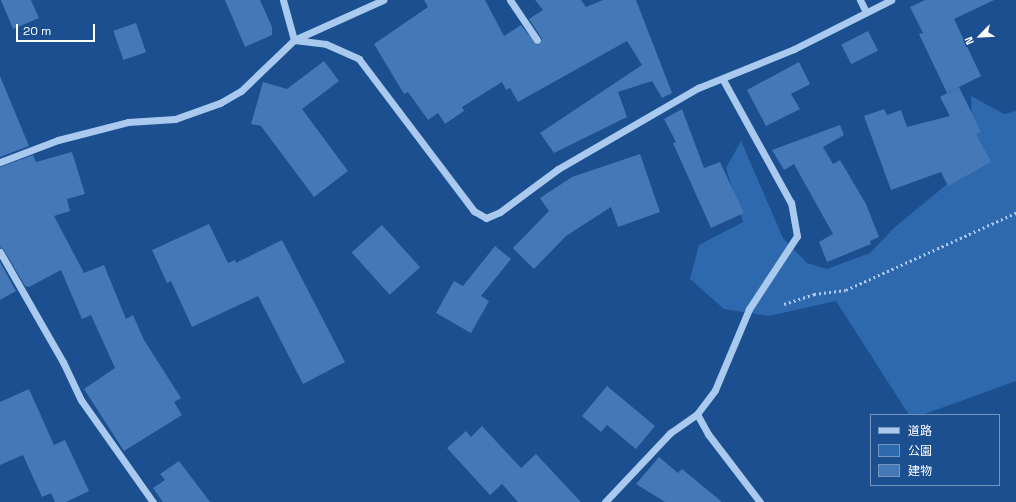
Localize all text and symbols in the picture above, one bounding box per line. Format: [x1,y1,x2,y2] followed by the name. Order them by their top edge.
[18,16,97,42] scale bar
[960,16,1000,56] north arrow
[23,23,51,39] text: 20 m
[961,35,977,47] text: N
[870,414,1000,486] legend
[908,423,932,439] text: 道路
[908,443,932,459] text: 公園
[908,463,932,479] text: 建物

